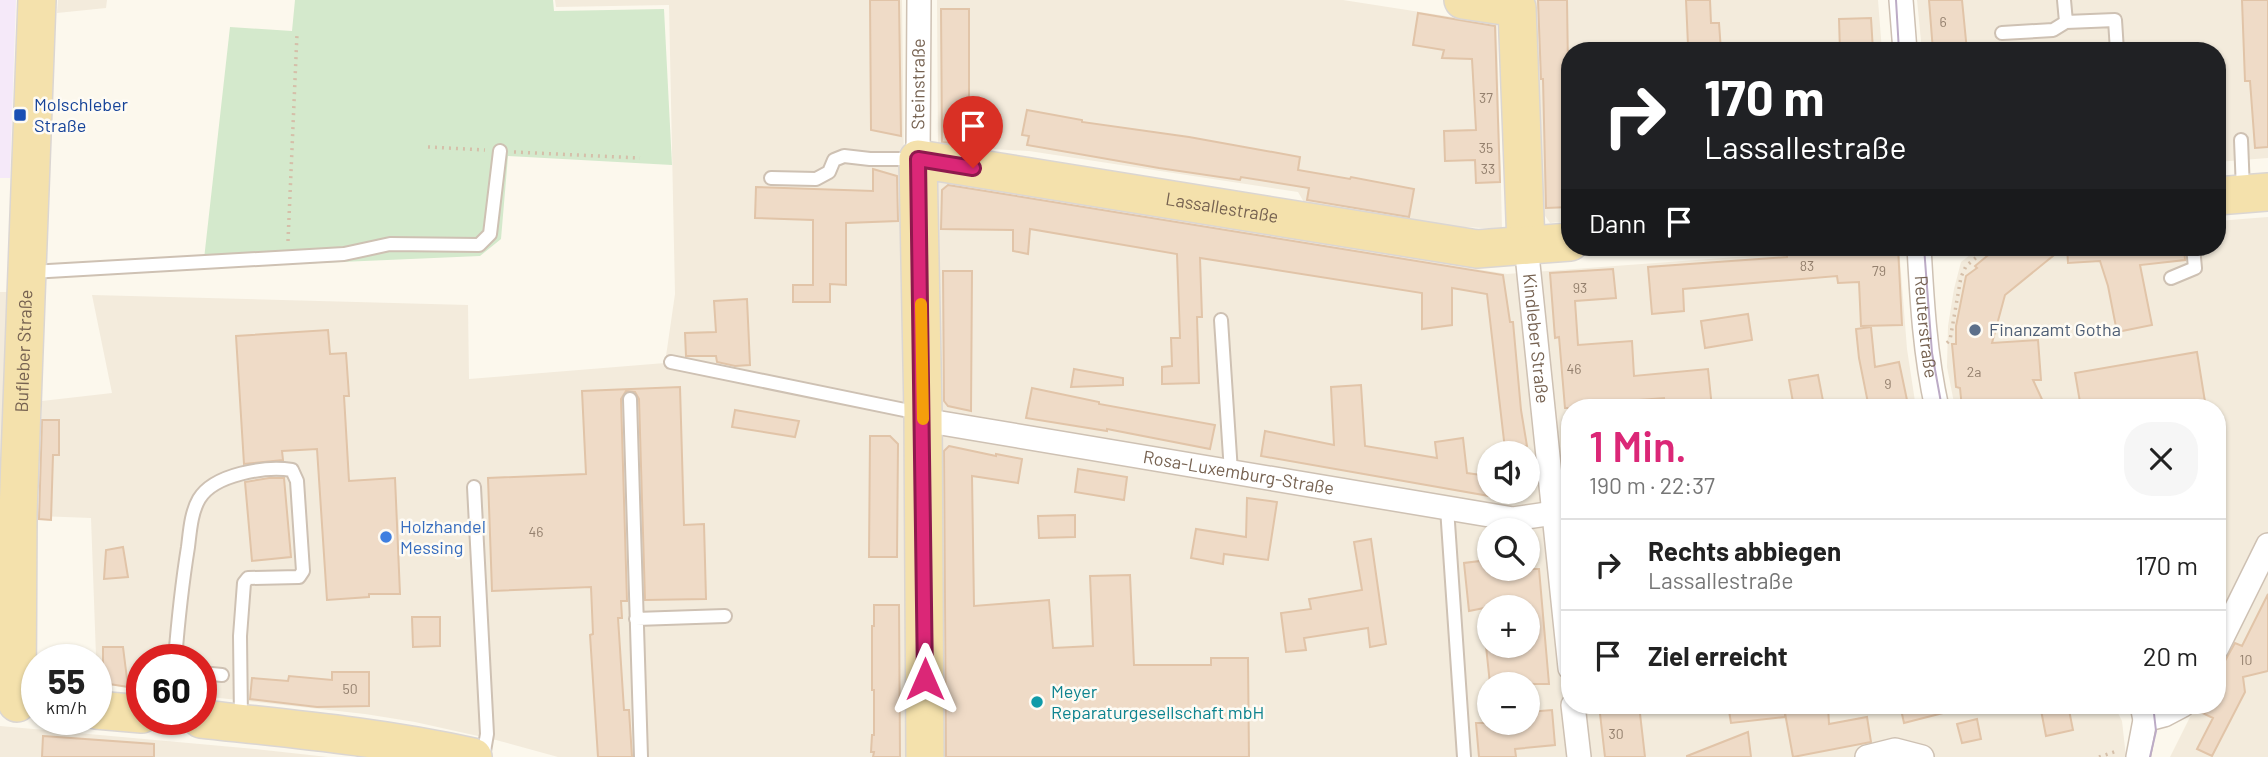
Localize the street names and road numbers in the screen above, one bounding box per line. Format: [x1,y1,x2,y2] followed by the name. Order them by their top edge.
[906,38,929,130] street label: Steinstraße
[1164,187,1280,227] street label: Lassallestraße
[1519,272,1554,405] street label: Kindleber Straße
[1911,275,1943,380] street label: Reuterstraße
[10,289,36,413] street label: Bufleber Straße
[1142,445,1336,499] street label: Rosa-Luxemburg-Straße

